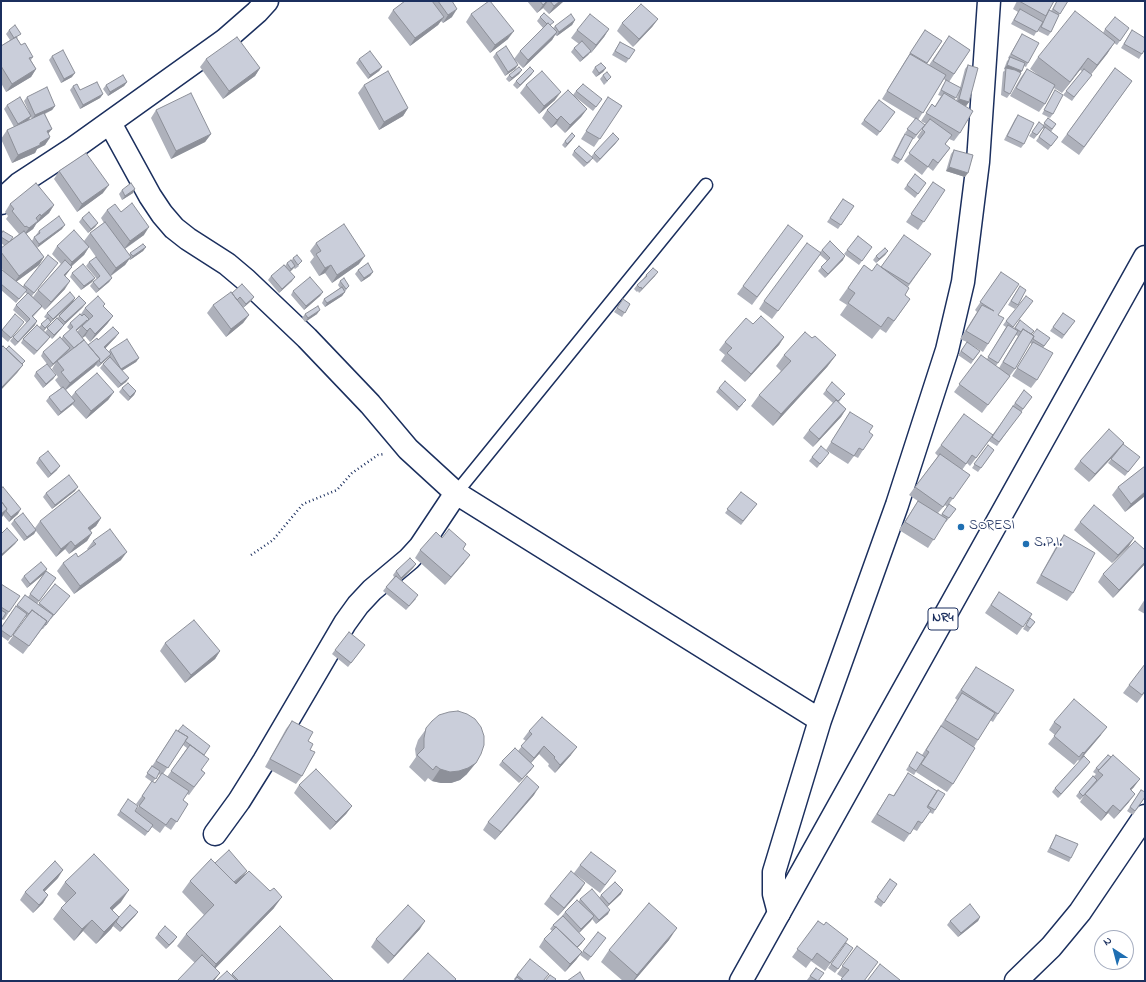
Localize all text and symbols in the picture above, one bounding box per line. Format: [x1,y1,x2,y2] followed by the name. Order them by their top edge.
[969,519,1015,535] place label: SORESI
[956,522,966,532] marker: SORESI
[1034,536,1062,552] place label: S.P.I.
[1021,539,1031,549] marker: S.P.I.
[928,608,958,630] road number: NR4
[1094,930,1134,970] north arrow
[1100,932,1115,950] text: N

